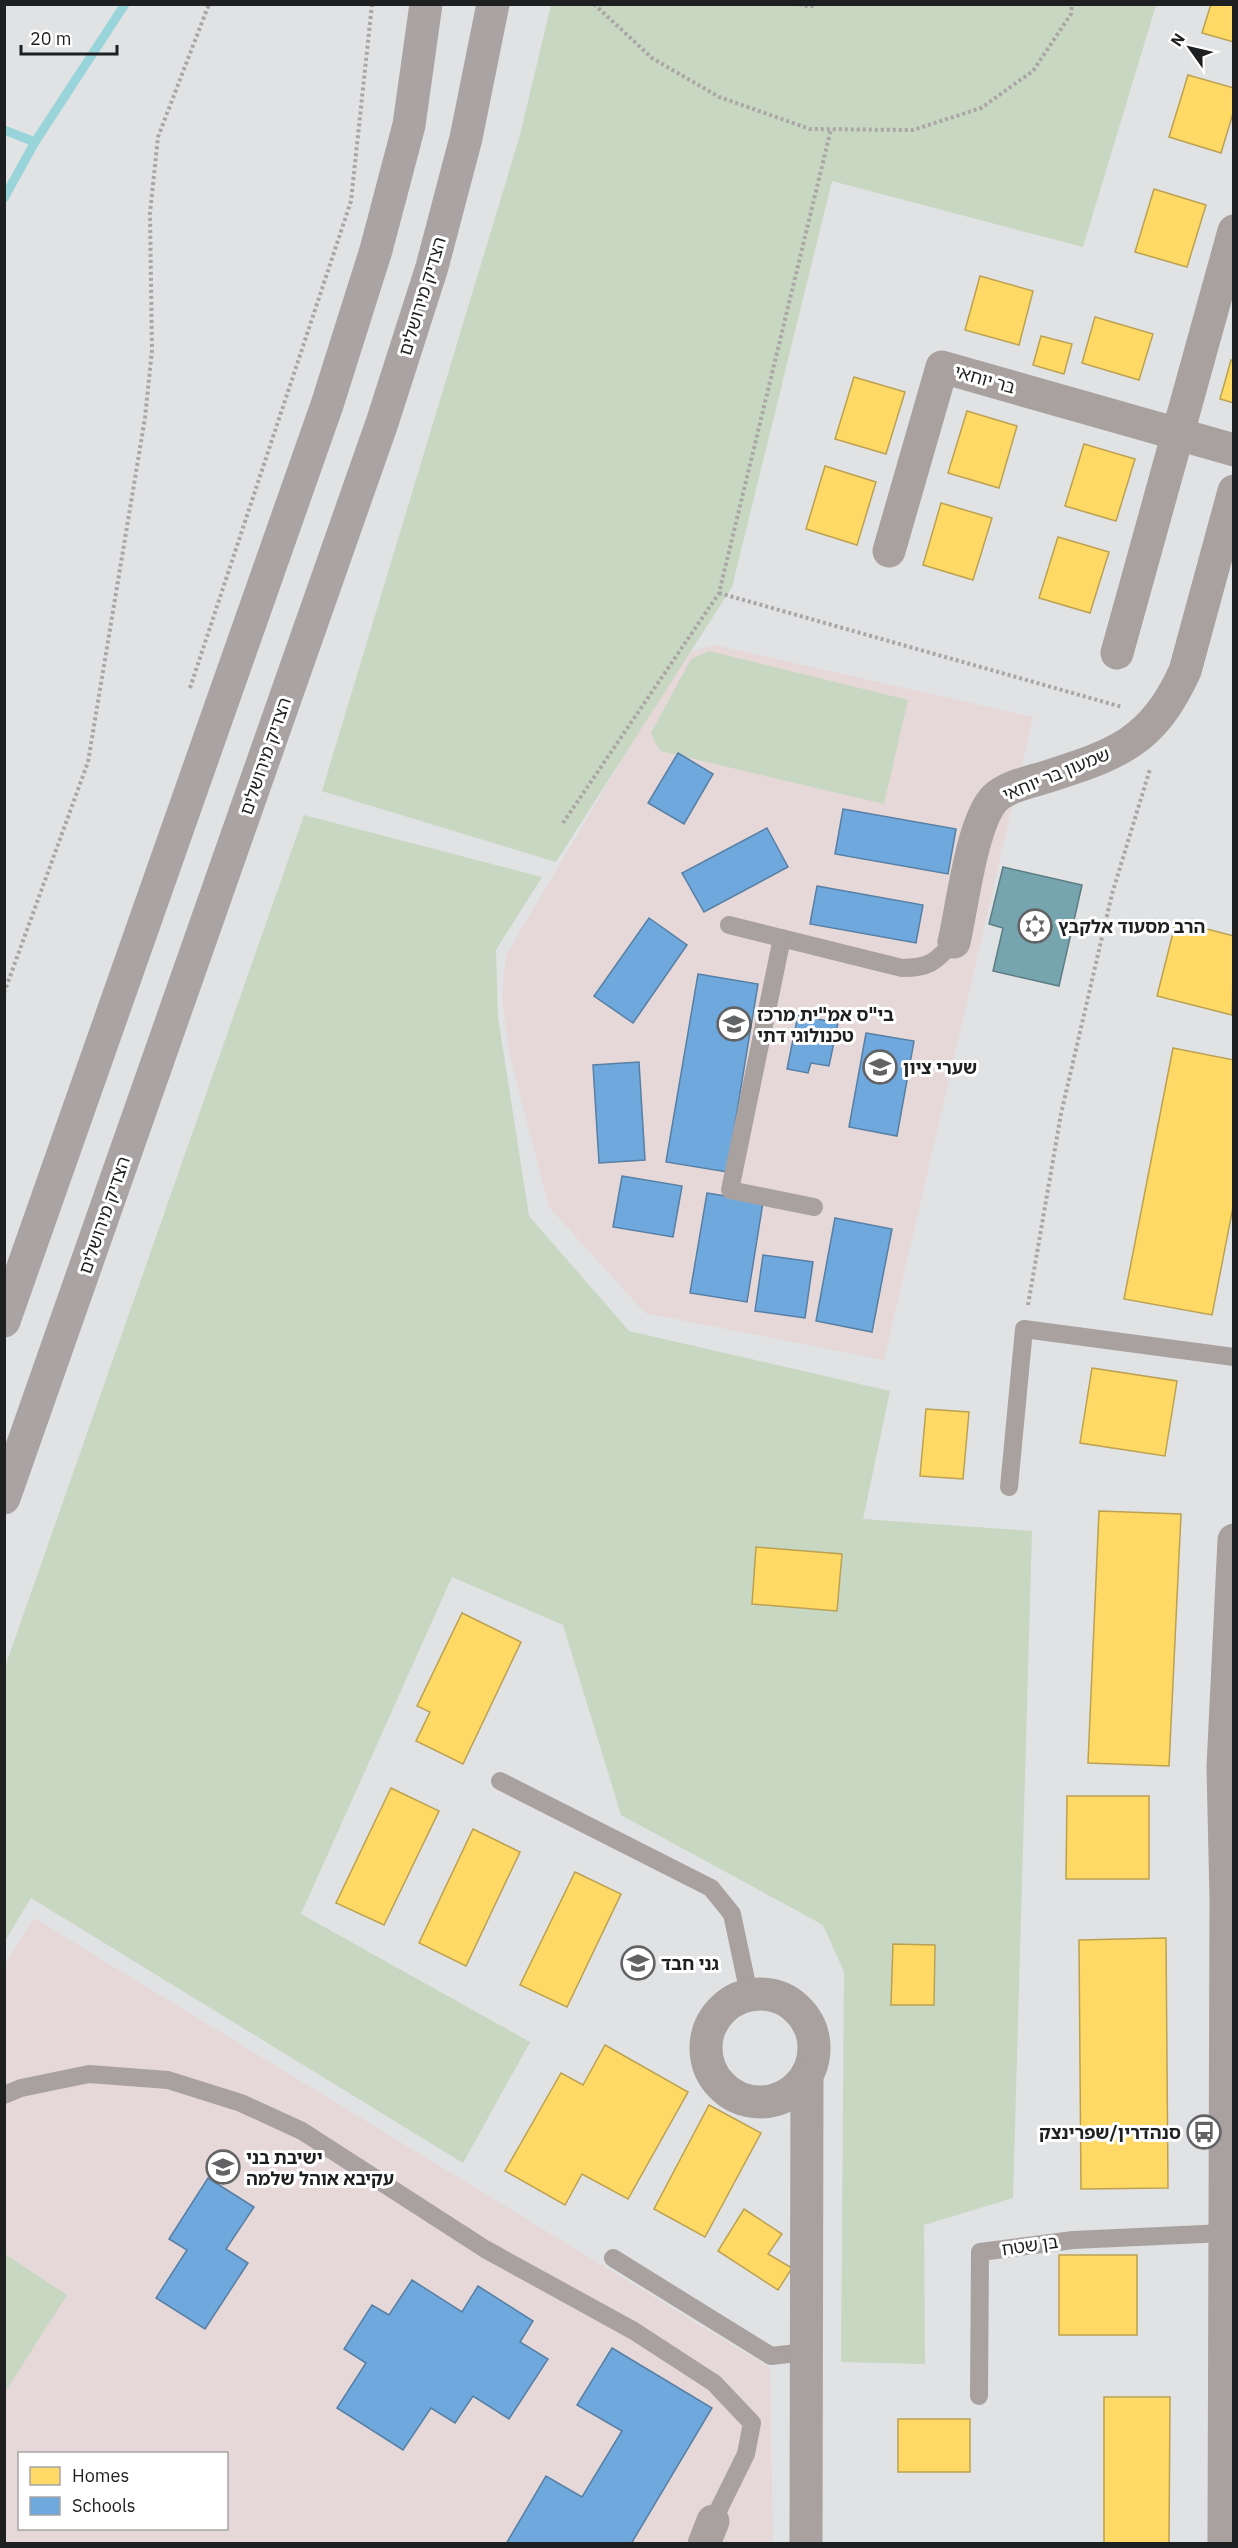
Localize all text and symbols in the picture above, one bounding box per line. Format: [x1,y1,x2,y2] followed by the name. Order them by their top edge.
[21,18,117,56] scale bar
[1160,18,1220,78] north arrow
[30,27,72,50] text: 20 m
[1166,29,1189,50] text: N
[393,234,451,358] street label: הצדיק מירושלים
[952,359,1018,399] street label: בר יוחאי
[234,694,296,818] street label: הצדיק מירושלים
[999,742,1113,806] street label: שמעון בר יוחאי
[1017,908,1053,944] synagogue icon: הרב מסעוד אלקבץ
[1058,915,1205,938] place label: הרב מסעוד אלקבץ
[757,1003,894,1047] place label: בי"ס אמ"ית מרכז טכנולוגי דתי
[716,1006,752,1042] school or university icon: בי"ס אמ"ית מרכז טכנולוגי דתי
[862,1049,898,1085] school or university icon: שערי ציון
[903,1056,977,1079] place label: שערי ציון
[73,1153,135,1277] street label: הצדיק מירושלים
[620,1945,656,1981] school or university icon: גני חבד
[661,1952,719,1975] place label: גני חבד
[1186,2114,1222,2150] bus stop icon: סנהדרין/שפרינצק
[1039,2121,1181,2144] place label: סנהדרין/שפרינצק
[246,2146,394,2190] place label: ישיבת בני עקיבא אוהל שלמה
[205,2149,241,2185] school or university icon: ישיבת בני עקיבא אוהל שלמה
[1000,2230,1060,2260] street label: בן שטח
[18,2452,228,2530] legend
[72,2464,129,2487] text: Homes
[72,2494,136,2517] text: Schools

